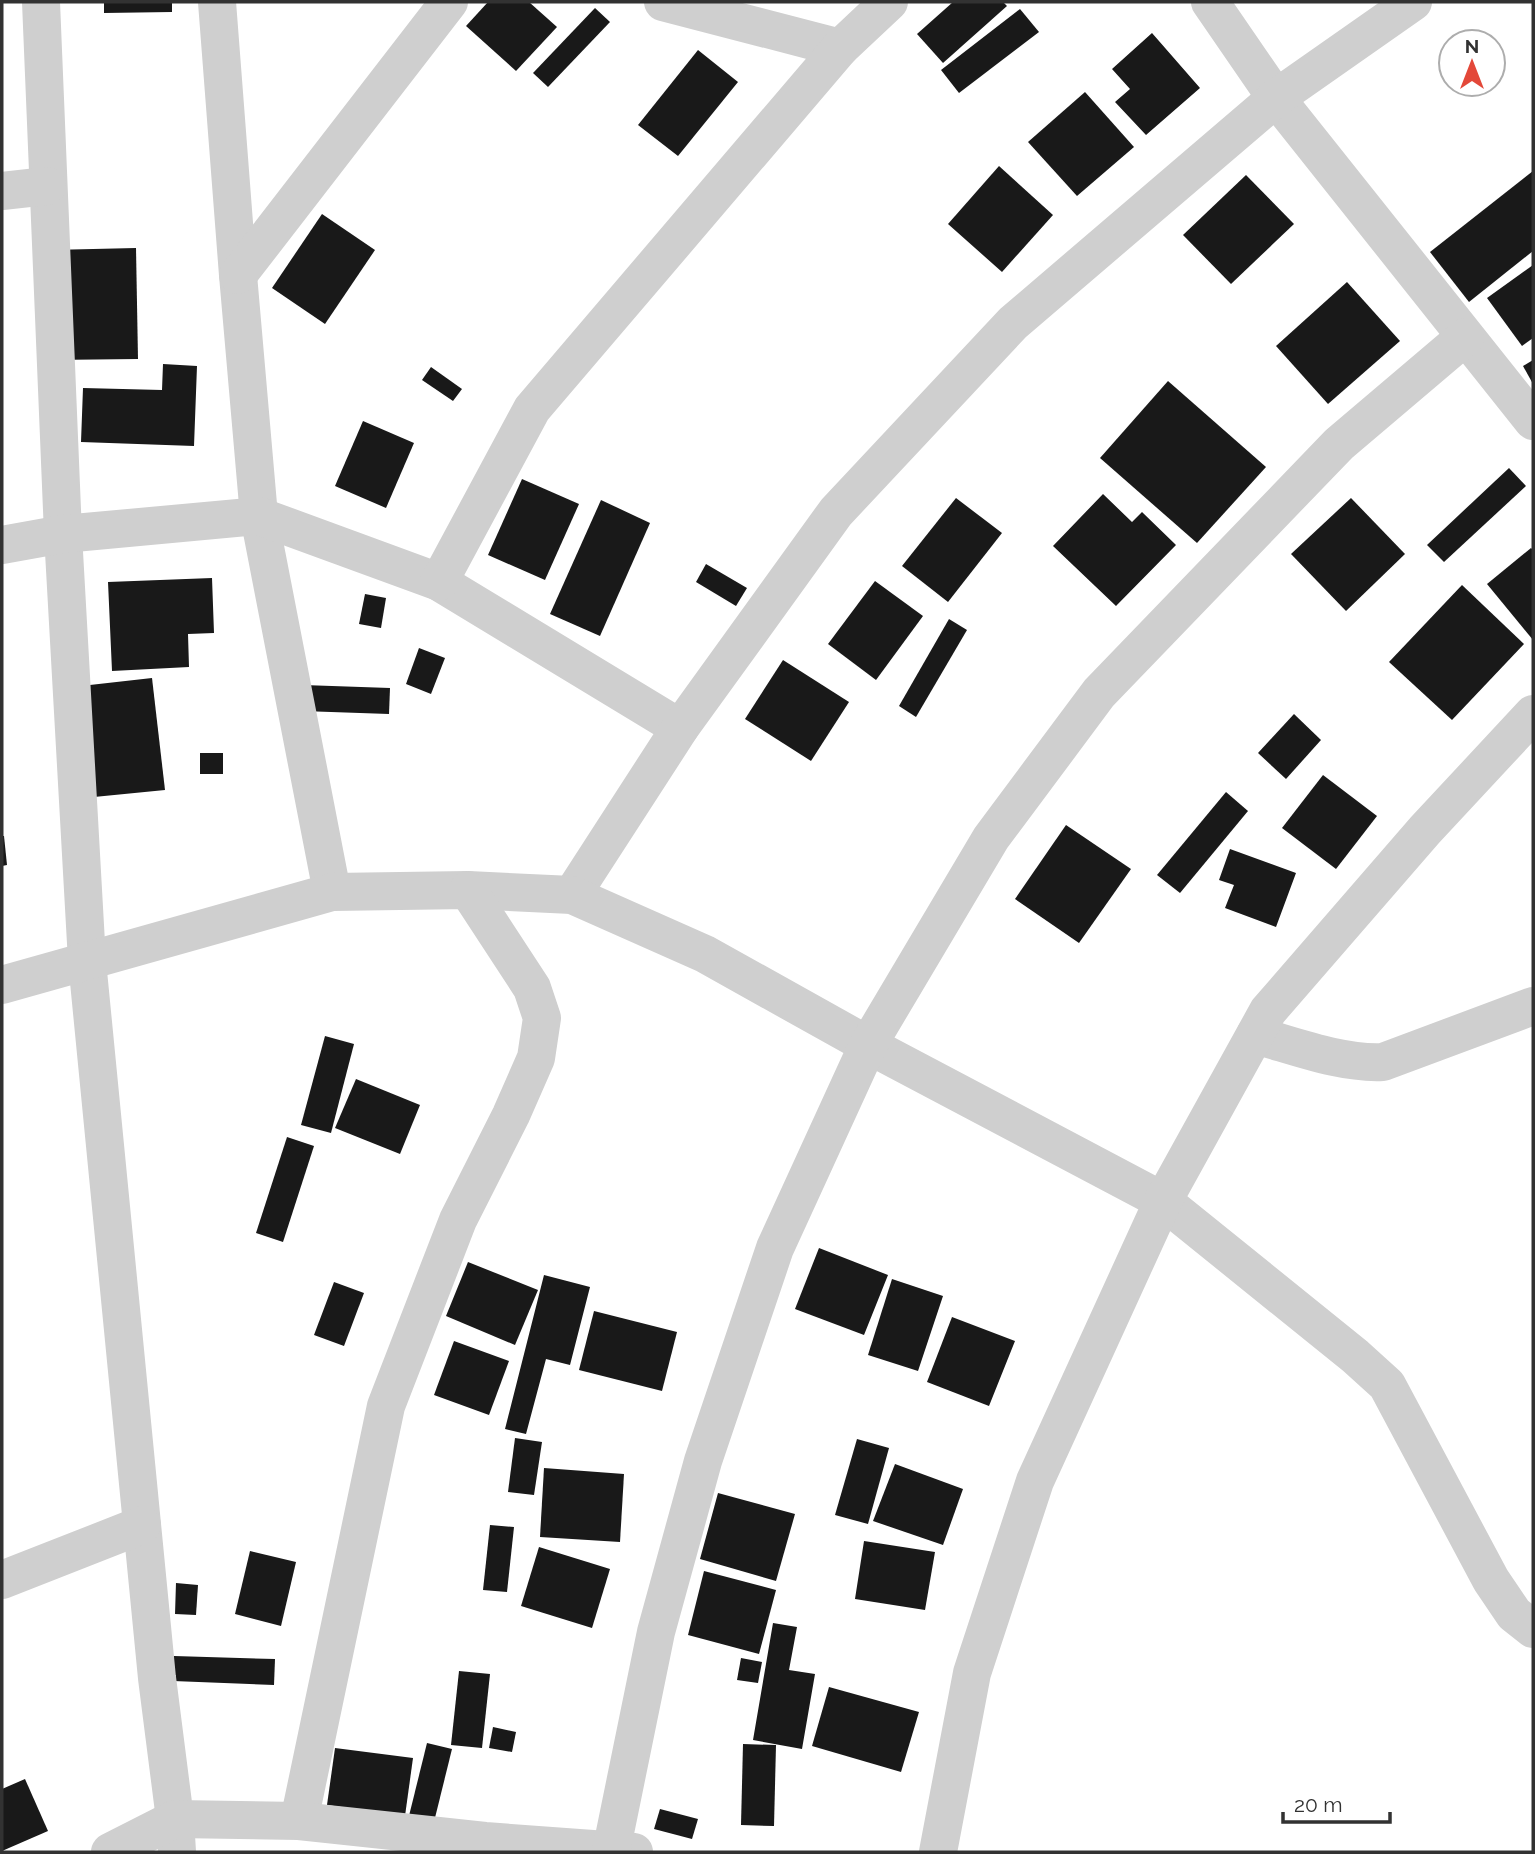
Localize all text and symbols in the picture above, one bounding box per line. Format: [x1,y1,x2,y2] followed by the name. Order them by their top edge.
[1437,28,1507,98] north arrow
[1465,35,1479,57] text: N
[1283,1780,1390,1824] scale bar
[1294,1792,1342,1817] text: 20 m

